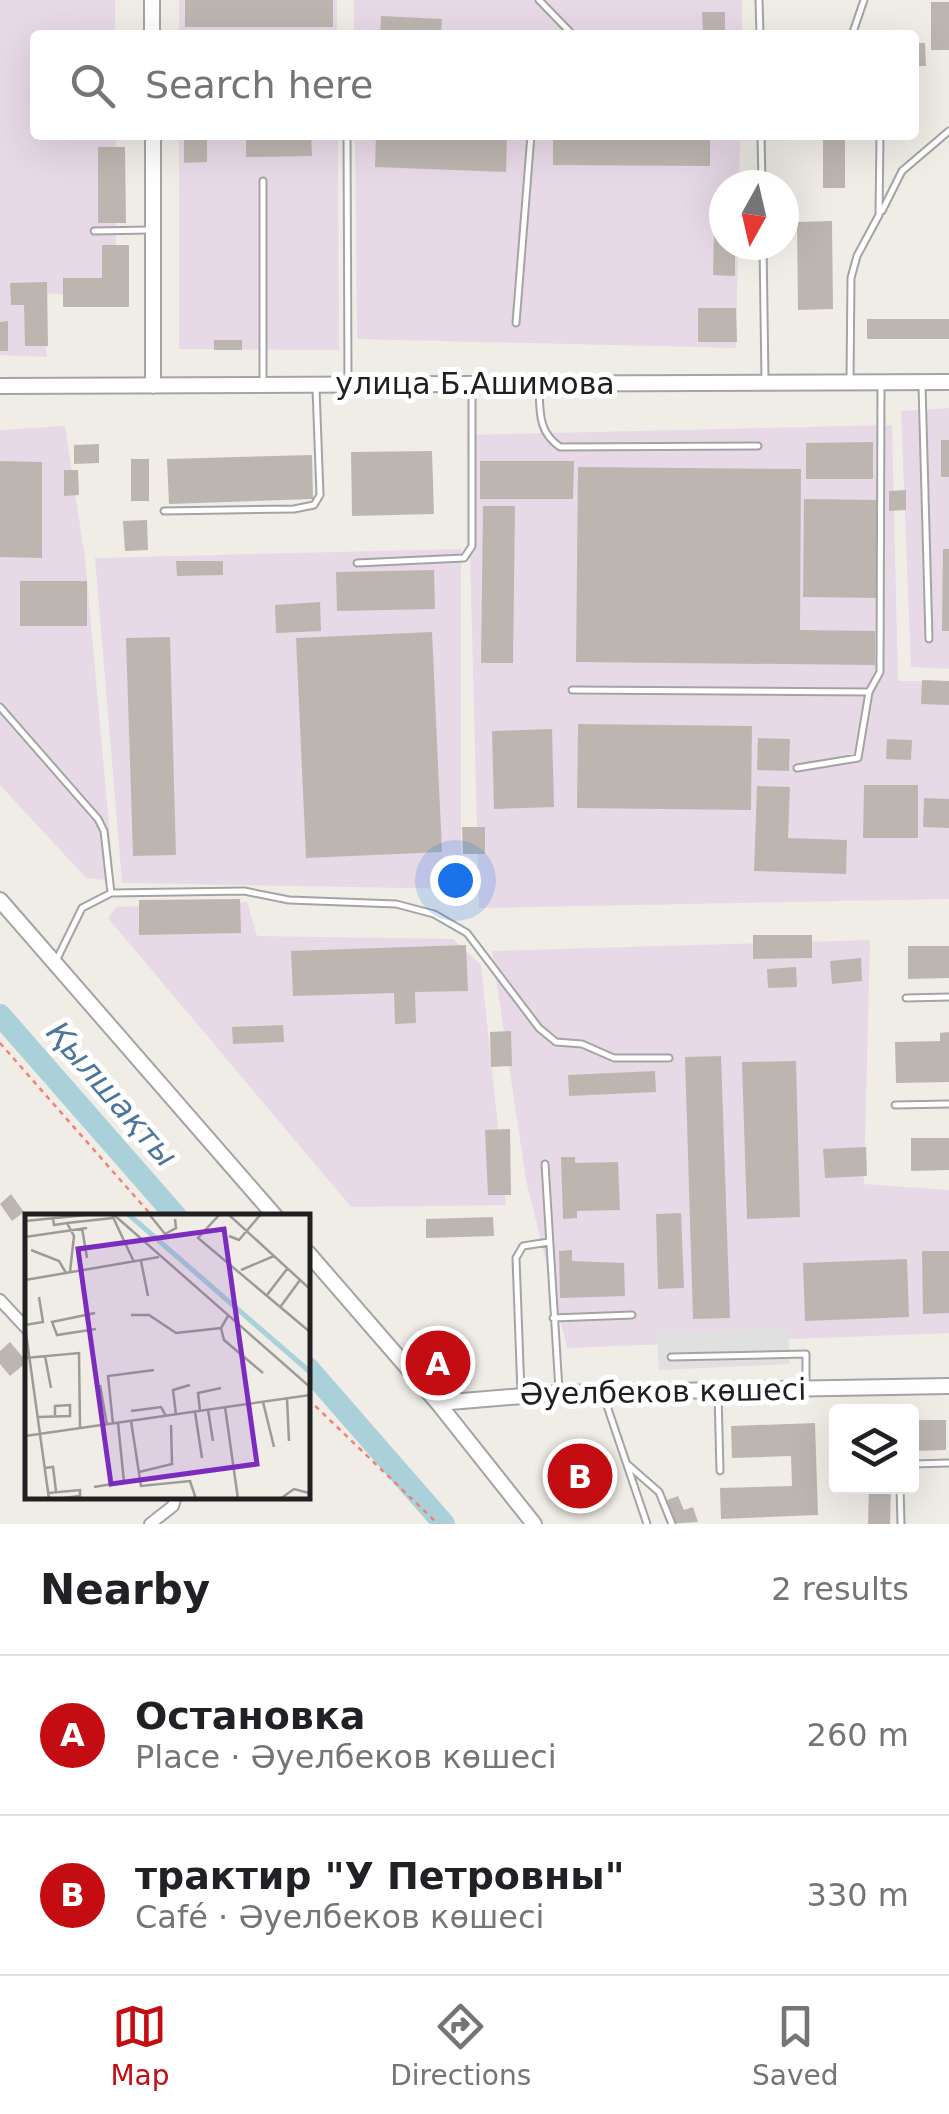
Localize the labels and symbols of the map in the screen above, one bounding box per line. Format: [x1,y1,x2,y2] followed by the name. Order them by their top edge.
[709,170,799,260] north arrow
[335,366,615,401] street label: улица Б.Ашимова
[430,855,481,906] your location
[38,1013,186,1175] water label: Қылшақты
[25,1214,310,1499] inset map
[406,1326,470,1400] pin: A
[519,1371,807,1412] street label: Әуелбеков көшесі
[548,1438,612,1514] pin: B

